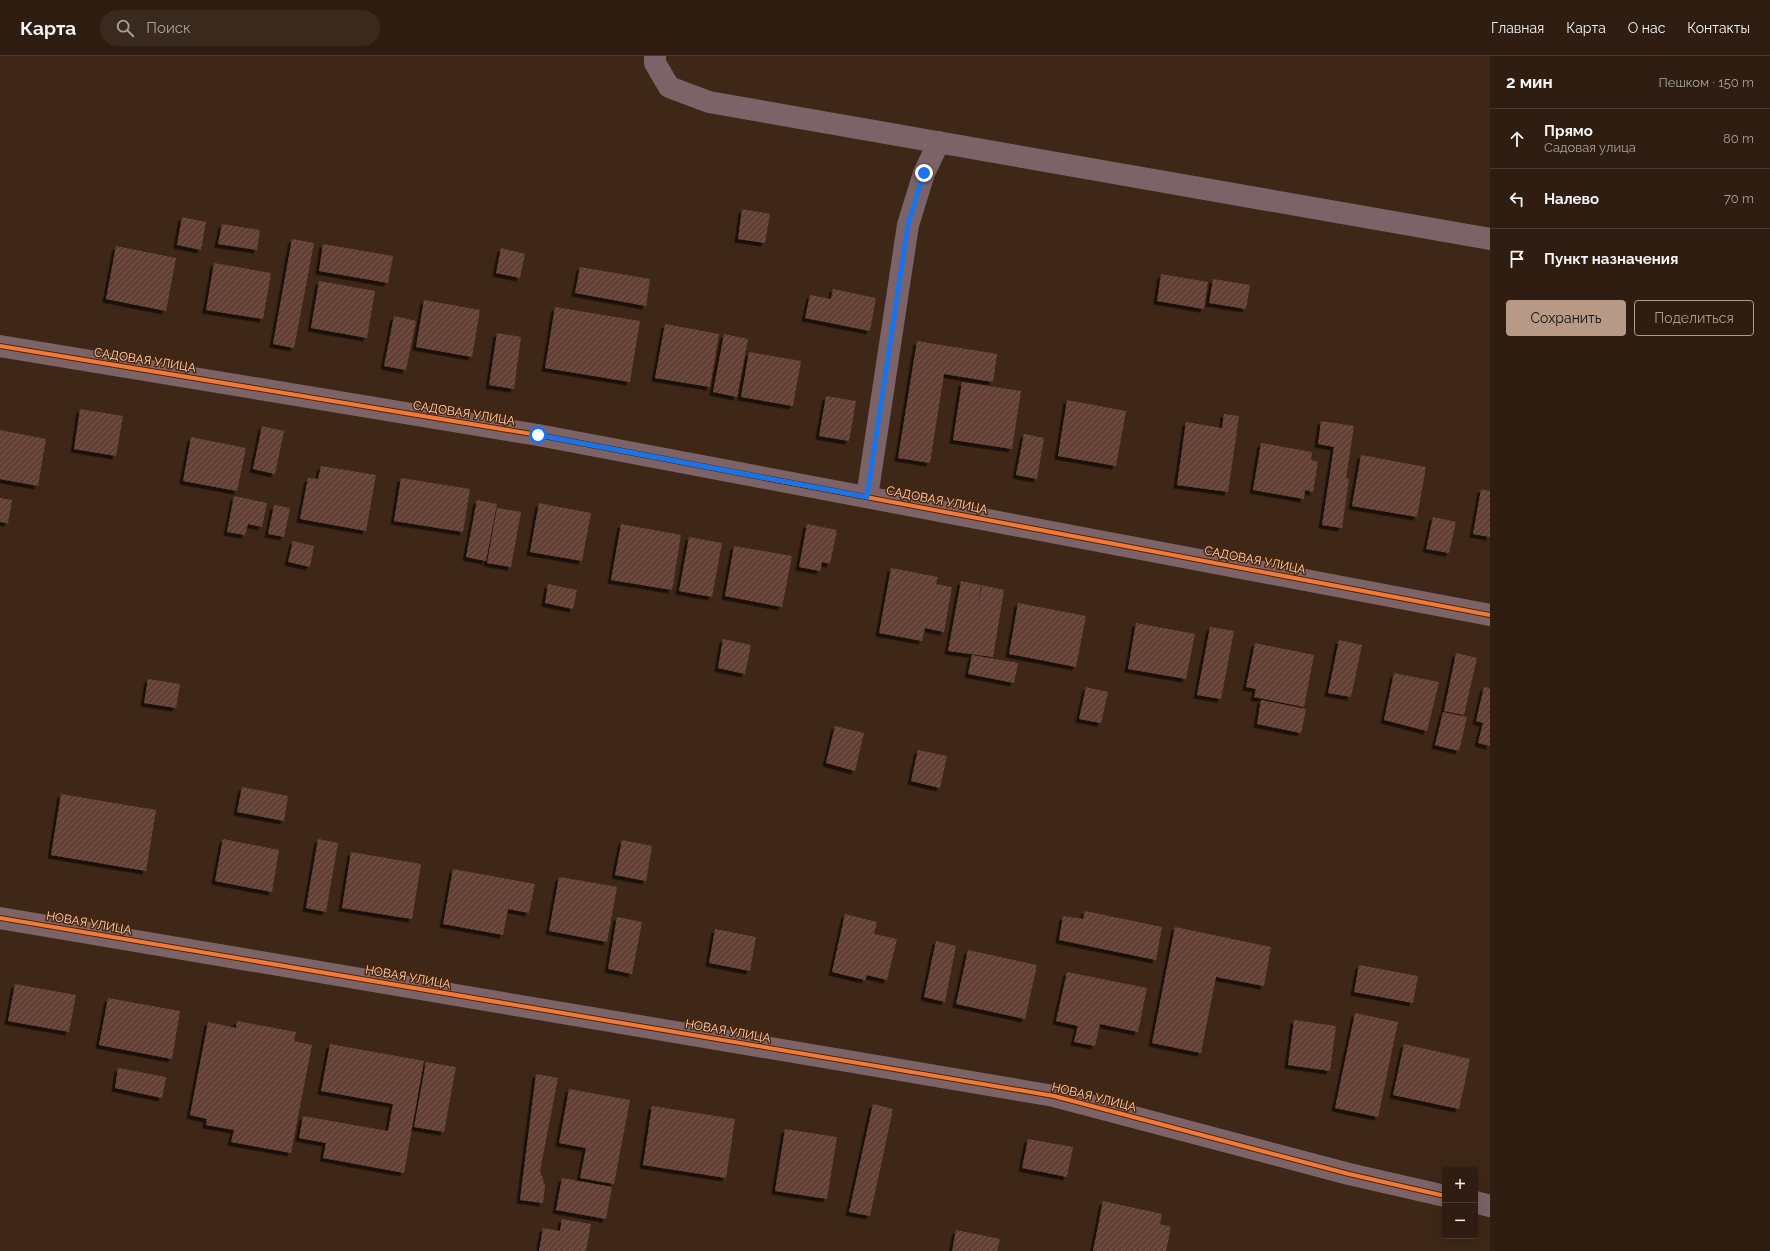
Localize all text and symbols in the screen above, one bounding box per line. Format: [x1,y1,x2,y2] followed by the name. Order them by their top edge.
[100,10,380,46] search box
[20,17,76,39] text: Карта
[114,17,136,39] icon: search
[146,19,191,37] text: Поиск
[1491,20,1544,36] text: Главная
[1566,20,1606,36] text: Карта
[1628,20,1665,36] text: О нас
[1687,20,1750,36] text: Контакты
[1506,72,1553,92] text: 2 мин
[1659,75,1754,90] text: Пешком · 150 m
[1544,122,1593,140] text: Прямо
[1506,128,1528,150] icon: ahead
[1723,131,1754,146] text: 80 m
[1544,140,1636,155] text: Садовая улица
[915,164,933,182] route end
[1506,188,1528,210] icon: left
[1544,190,1599,208] text: Налево
[1724,191,1754,206] text: 70 m
[1506,248,1528,270] icon: arrive
[1544,250,1678,268] text: Пункт назначения
[1506,300,1626,336] button: Сохранить
[1634,300,1754,336] button: Поделиться
[93,345,197,375] street label: САДОВАЯ УЛИЦА
[412,398,516,428] street label: САДОВАЯ УЛИЦА
[529,426,547,444] route start
[885,483,989,517] street label: САДОВАЯ УЛИЦА
[1203,543,1307,577] street label: САДОВАЯ УЛИЦА
[45,909,133,937] street label: НОВАЯ УЛИЦА
[364,963,452,991] street label: НОВАЯ УЛИЦА
[684,1017,772,1045] street label: НОВАЯ УЛИЦА
[1050,1080,1138,1114] street label: НОВАЯ УЛИЦА
[1442,1167,1478,1239] map controls
[1442,1167,1478,1203] button: +
[1442,1203,1478,1239] button: −

